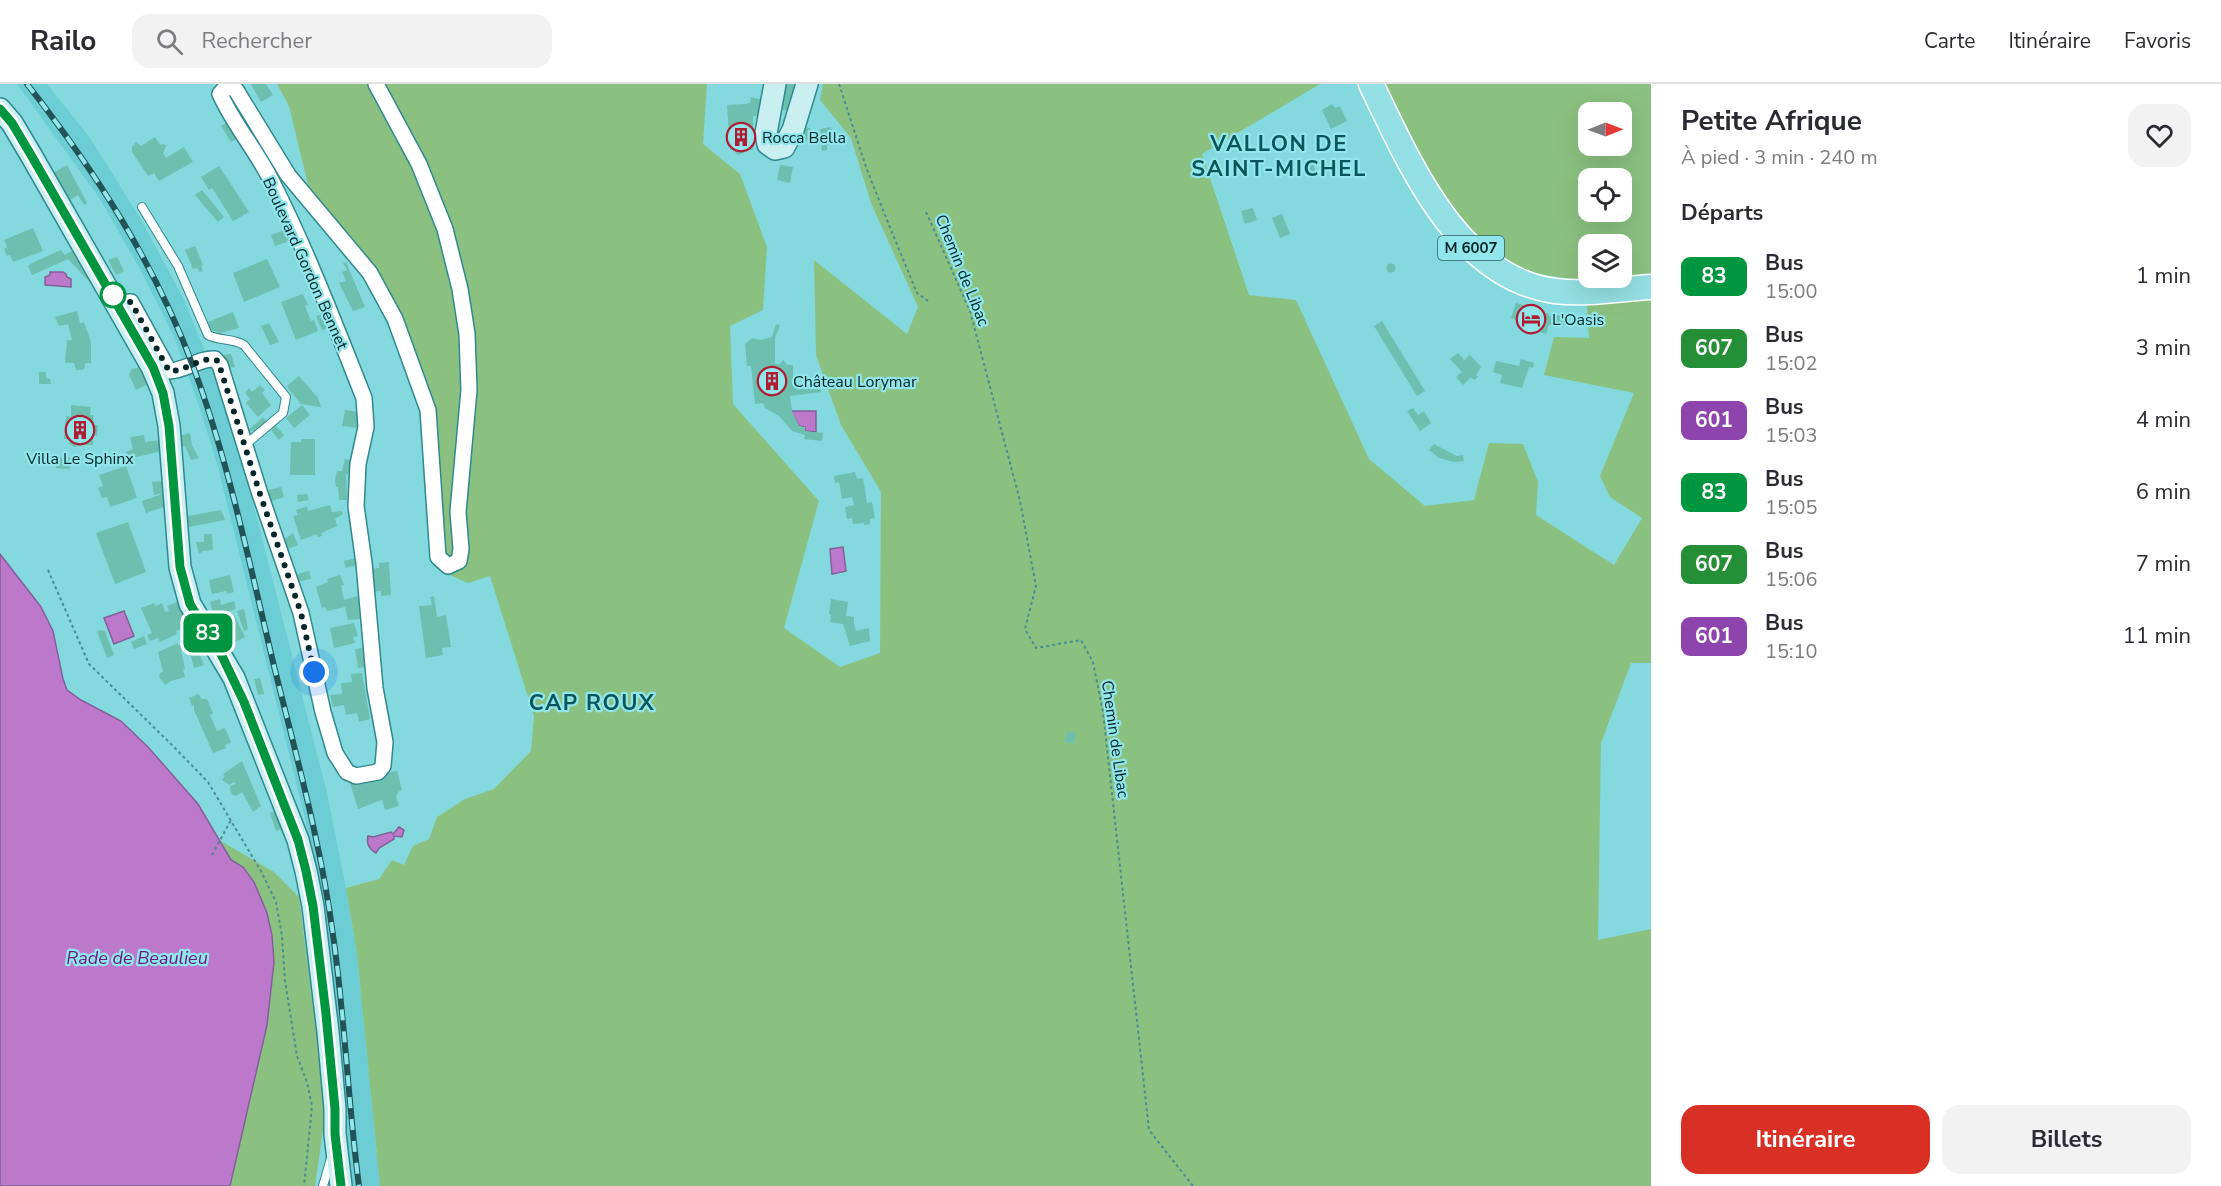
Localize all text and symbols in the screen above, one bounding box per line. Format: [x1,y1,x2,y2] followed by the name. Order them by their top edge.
[132,14,552,68] search box
[30,22,96,60] text: Railo
[153,25,186,58] icon: search
[201,26,312,56] text: Rechercher
[1924,27,1975,55] text: Carte
[2008,27,2091,55] text: Itinéraire
[2124,27,2191,55] text: Favoris
[1578,102,1632,156] north arrow
[1578,102,1632,288] map controls
[1681,102,1862,140] text: Petite Afrique
[2128,104,2191,167] button: heart
[725,121,757,153] building icon: Rocca Bella
[762,127,846,149] place label: Rocca Bella
[1191,129,1367,184] district label: VALLON DE SAINT-MICHEL
[1681,144,1878,171] text: À pied · 3 min · 240 m
[1578,168,1632,222] button: locate
[257,174,353,353] street label: Boulevard Gordon Bennet
[1681,198,1763,228] text: Départs
[930,211,995,330] street label: Chemin de Libac
[1578,234,1632,288] button: layers
[1438,236,1504,260] road number: M 6007
[1765,248,1804,278] text: Bus
[2136,261,2191,291] text: 1 min
[1701,262,1727,290] text: 83
[1765,278,1818,305] text: 15:00
[100,282,126,308] unlabelled marker
[1515,303,1547,335] hotel icon: L'Oasis
[1552,309,1604,331] place label: L'Oasis
[1765,320,1804,350] text: Bus
[2136,333,2191,363] text: 3 min
[1695,334,1733,362] text: 607
[1765,350,1818,377] text: 15:02
[756,365,788,397] building icon: Château Lorymar
[793,371,917,393] place label: Château Lorymar
[1765,392,1804,422] text: Bus
[2136,405,2191,435] text: 4 min
[1695,406,1733,434] text: 601
[64,414,96,446] building icon: Villa Le Sphinx
[1765,422,1818,449] text: 15:03
[25,448,134,470] place label: Villa Le Sphinx
[1765,464,1804,494] text: Bus
[2136,477,2191,507] text: 6 min
[1701,478,1727,506] text: 83
[1765,494,1818,521] text: 15:05
[1765,536,1804,566] text: Bus
[2136,549,2191,579] text: 7 min
[1695,550,1733,578] text: 607
[1765,566,1818,593] text: 15:06
[1765,608,1804,638] text: Bus
[181,614,235,652] line badge: 83
[195,619,221,647] text: 83
[2123,621,2191,651] text: 11 min
[1695,622,1733,650] text: 601
[1765,638,1818,665] text: 15:10
[299,657,329,687] your location
[1096,679,1134,800] street label: Chemin de Libac
[529,688,655,718] district label: CAP ROUX
[66,946,208,970] water label: Rade de Beaulieu
[1681,1105,1930,1174] button: Itinéraire
[1942,1105,2191,1174] button: Billets

